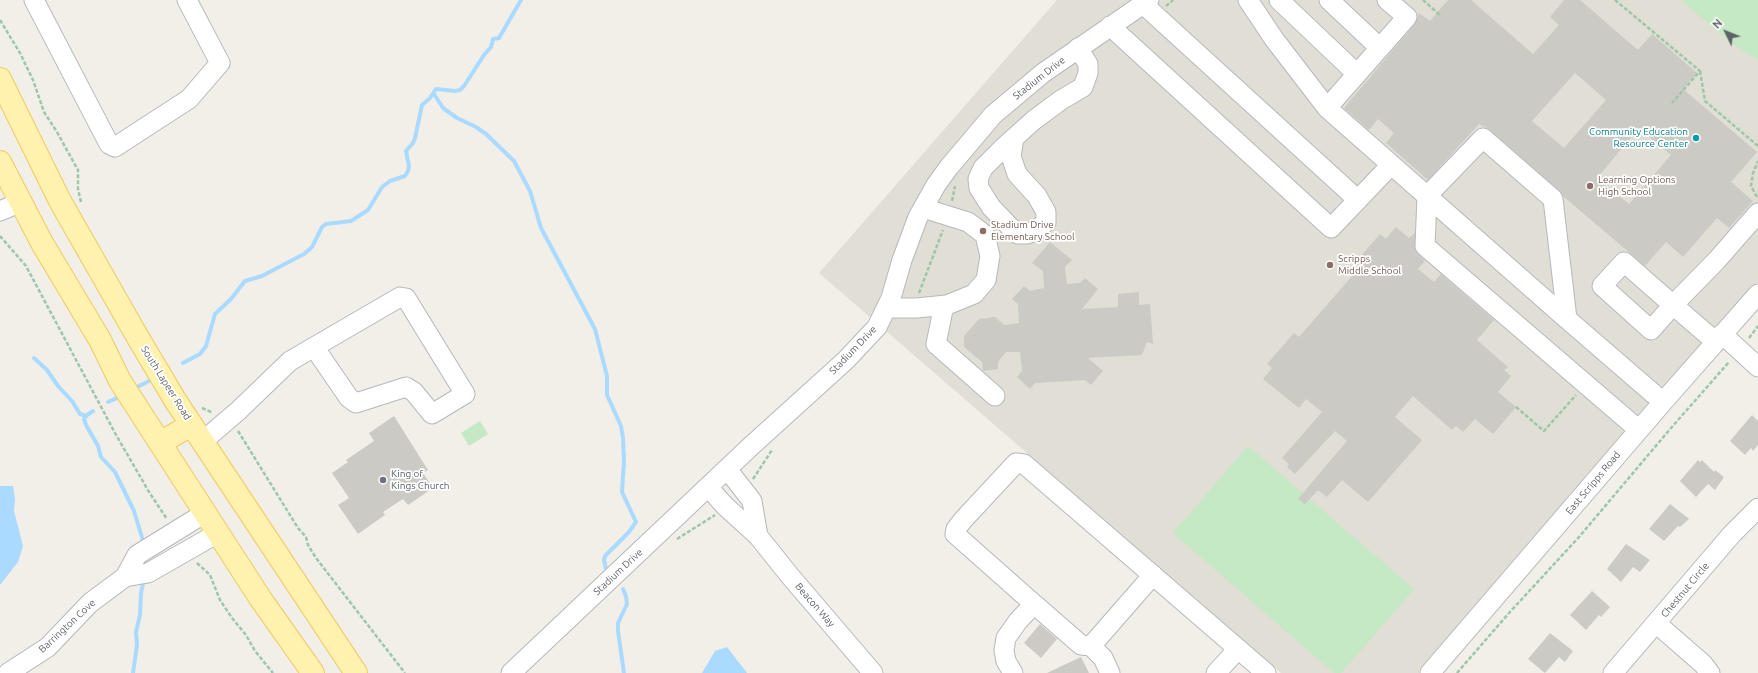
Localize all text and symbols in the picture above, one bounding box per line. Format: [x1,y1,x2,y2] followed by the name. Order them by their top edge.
[1706,12,1746,52] north arrow
[1710,17,1724,31] text: N
[1011,54,1067,102] street label: Stadium Drive
[1589,126,1688,150] place label: Community Education Resource Center
[1691,133,1701,143] marker: Community Education Resource Center
[1598,174,1675,198] place label: Learning Options High School
[1585,181,1595,191] marker: Learning Options High School
[991,219,1075,242] place label: Stadium Drive Elementary School
[978,226,988,236] marker: Stadium Drive Elementary School
[1338,253,1401,276] place label: Scripps Middle School
[1325,260,1335,270] marker: Scripps Middle School
[827,323,879,377] street label: Stadium Drive
[138,344,194,422] street label: South Lapeer Road
[1563,449,1623,517] street label: East Scripps Road
[391,468,449,492] place label: King of Kings Church
[378,475,388,485] marker: King of Kings Church
[591,546,645,598] street label: Stadium Drive
[1658,560,1712,620] street label: Chestnut Circle
[793,581,837,629] street label: Beacon Way
[36,597,98,655] street label: Barrington Cove

